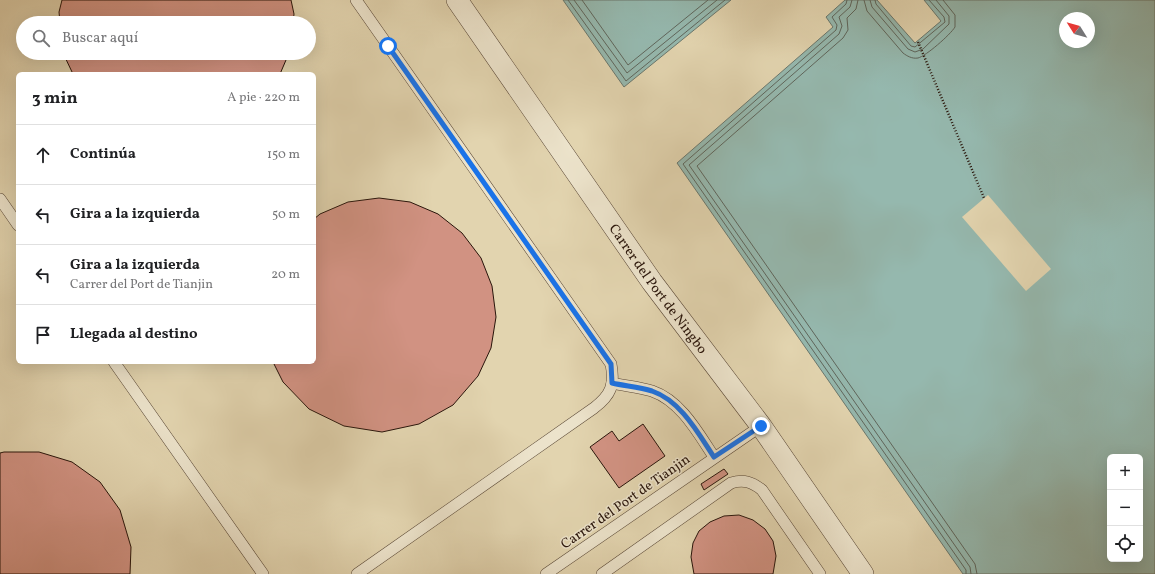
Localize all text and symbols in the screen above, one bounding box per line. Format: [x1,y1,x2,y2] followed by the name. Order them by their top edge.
[1059,12,1095,48] north arrow
[16,16,316,60] search box
[30,27,52,49] icon: search
[62,28,138,49] text: Buscar aquí
[379,37,397,55] route start
[32,87,78,110] text: 3 min
[227,89,300,107] text: A pie · 220 m
[32,144,54,166] icon: ahead
[70,144,136,165] text: Continúa
[267,146,300,164] text: 150 m
[32,204,54,226] icon: left
[70,204,200,225] text: Gira a la izquierda
[272,206,300,224] text: 50 m
[604,221,711,358] street label: Carrer del Port de Ningbo
[70,255,200,276] text: Gira a la izquierda
[32,264,54,286] icon: left
[271,266,300,284] text: 20 m
[70,276,213,294] text: Carrer del Port de Tianjin
[32,324,54,346] icon: arrive
[70,324,198,345] text: Llegada al destino
[752,417,770,435] route end
[557,450,694,554] street label: Carrer del Port de Tianjin
[1107,454,1143,562] map controls
[1107,454,1143,490] button: +
[1107,490,1143,526] button: −
[1107,526,1143,562] button: locate

